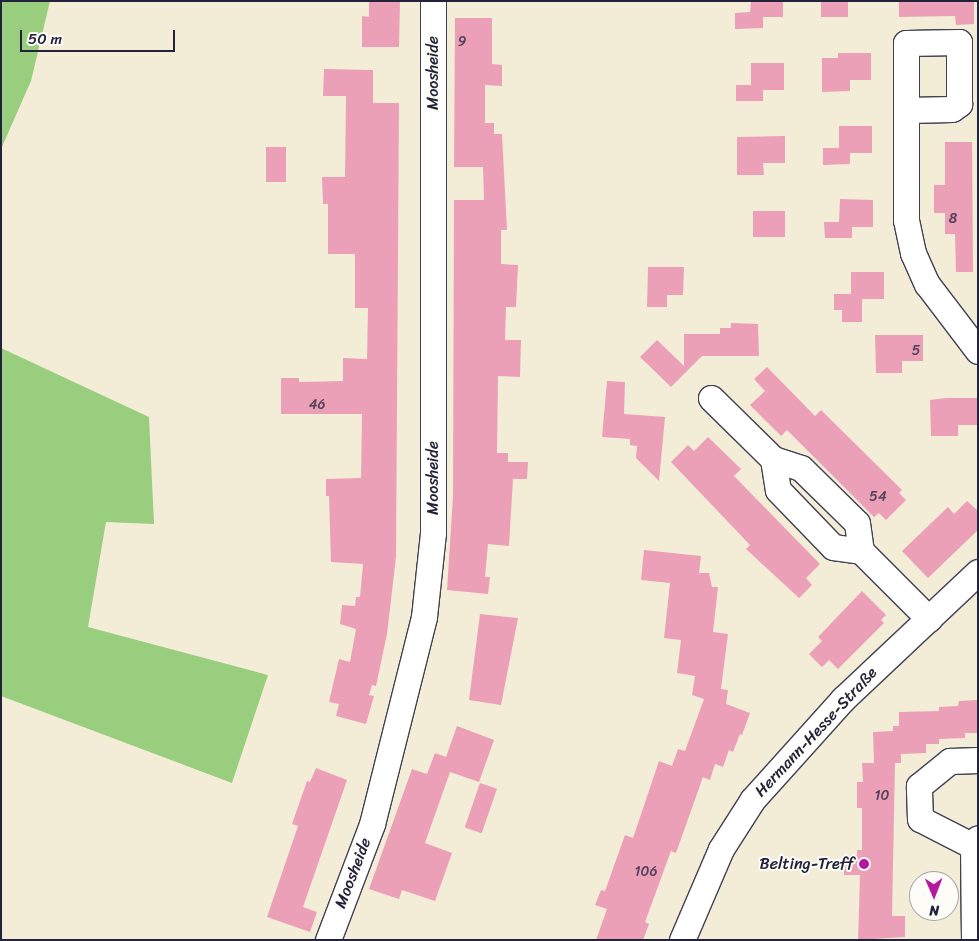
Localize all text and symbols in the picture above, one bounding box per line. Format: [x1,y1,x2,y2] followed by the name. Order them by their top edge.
[22,20,178,52] scale bar
[28,26,62,52] text: 50 m
[458,34,466,50] house number: 9
[423,36,443,110] street label: Moosheide
[949,211,957,227] house number: 8
[912,343,920,359] house number: 5
[309,397,325,413] house number: 46
[423,441,443,515] street label: Moosheide
[869,489,887,505] house number: 54
[751,663,881,801] street label: Hermann-Hesse-Straße
[875,788,889,804] house number: 10
[331,835,375,911] street label: Moosheide
[760,854,854,874] place label: Belting-Treff
[858,858,870,870] marker: Belting-Treff
[635,864,657,880] house number: 106
[909,871,959,921] north arrow
[929,898,939,923] text: N

